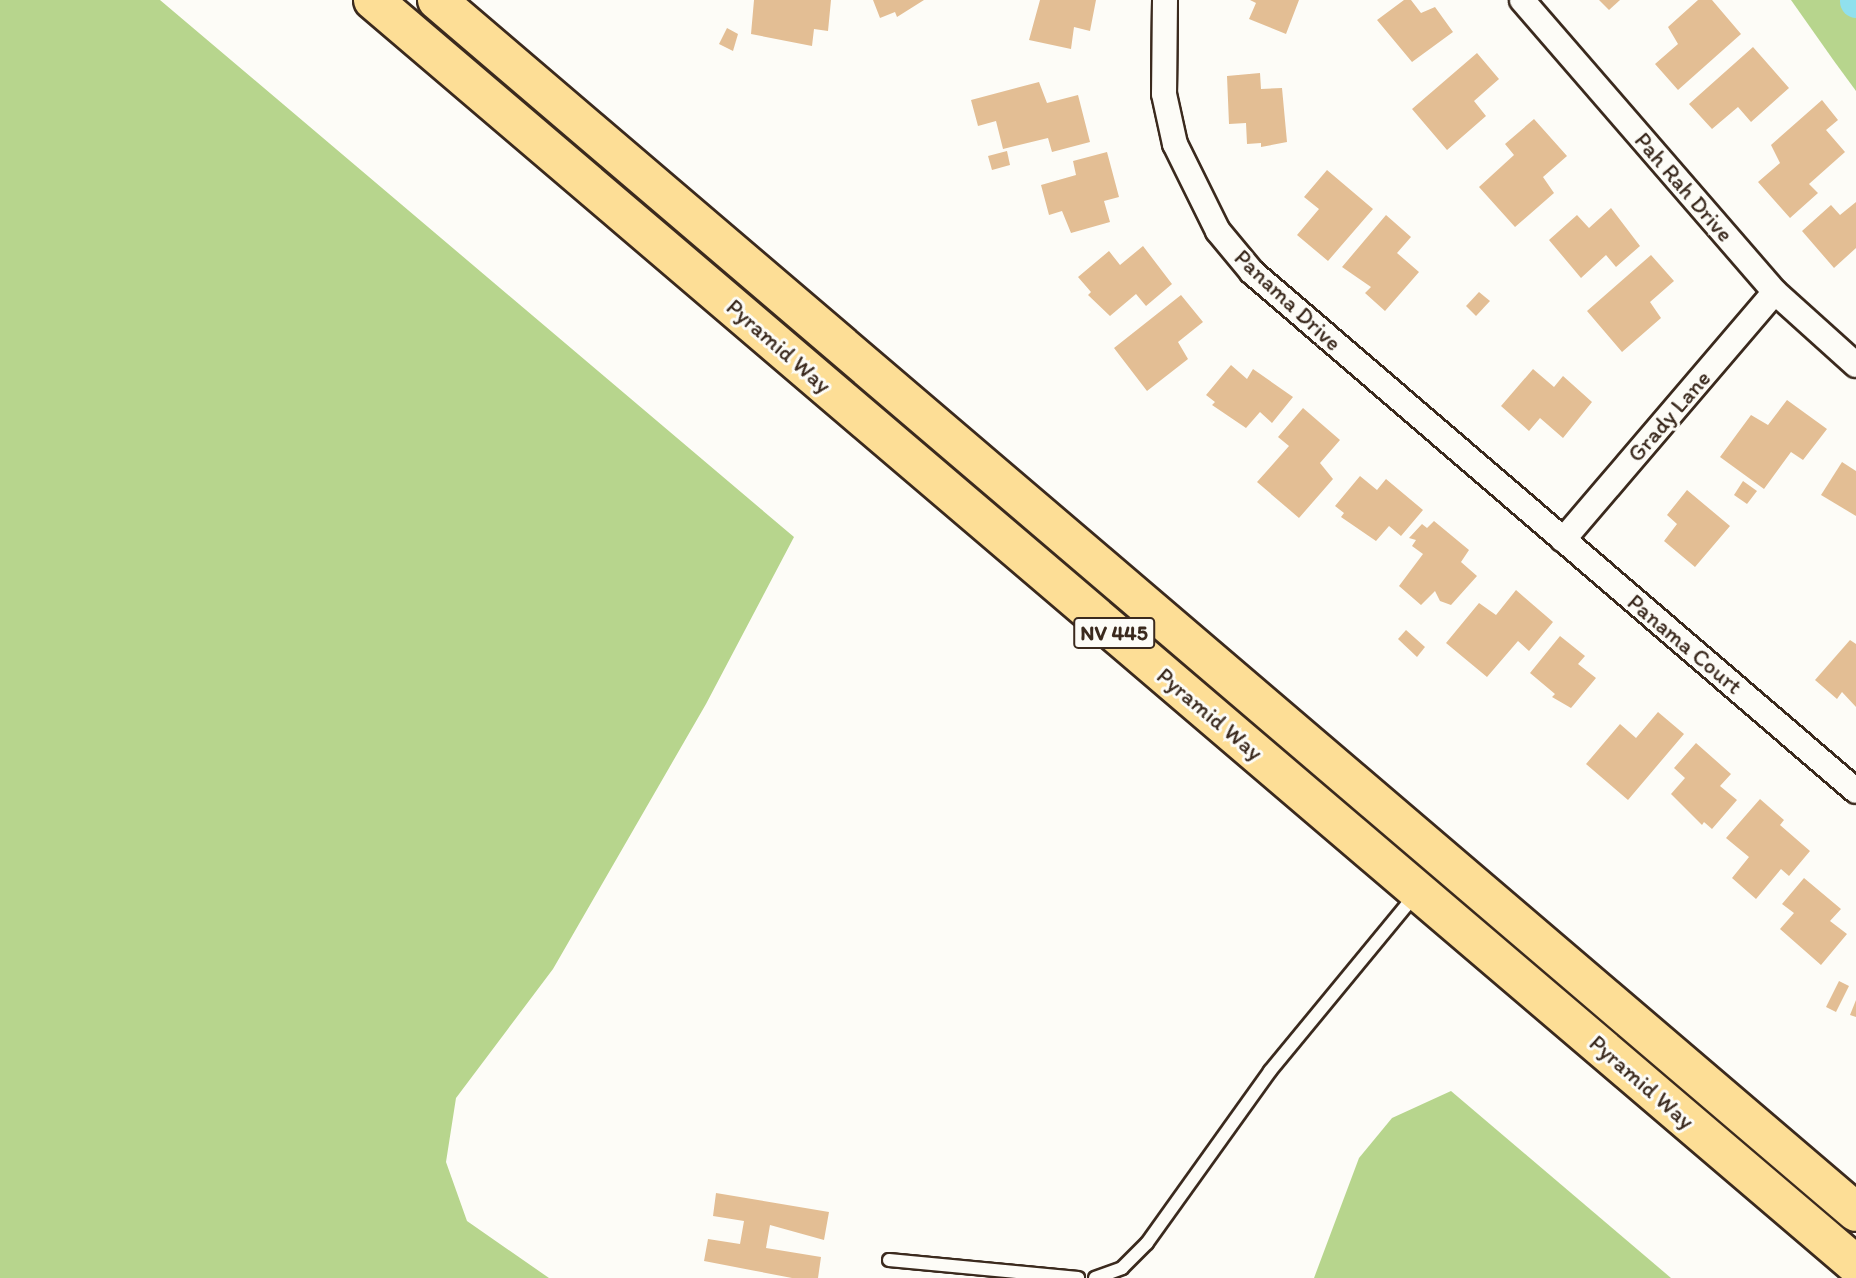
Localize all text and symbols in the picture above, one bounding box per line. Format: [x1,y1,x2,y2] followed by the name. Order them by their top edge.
[1629,126,1739,248] street label: Pah Rah Drive
[1229,243,1347,357] street label: Panama Drive
[721,293,837,399] street label: Pyramid Way
[1622,364,1716,468] street label: Grady Lane
[1622,588,1748,700] street label: Panama Court
[1072,616,1156,650] road number: NV 445
[1152,662,1268,766] street label: Pyramid Way
[1584,1029,1700,1135] street label: Pyramid Way

